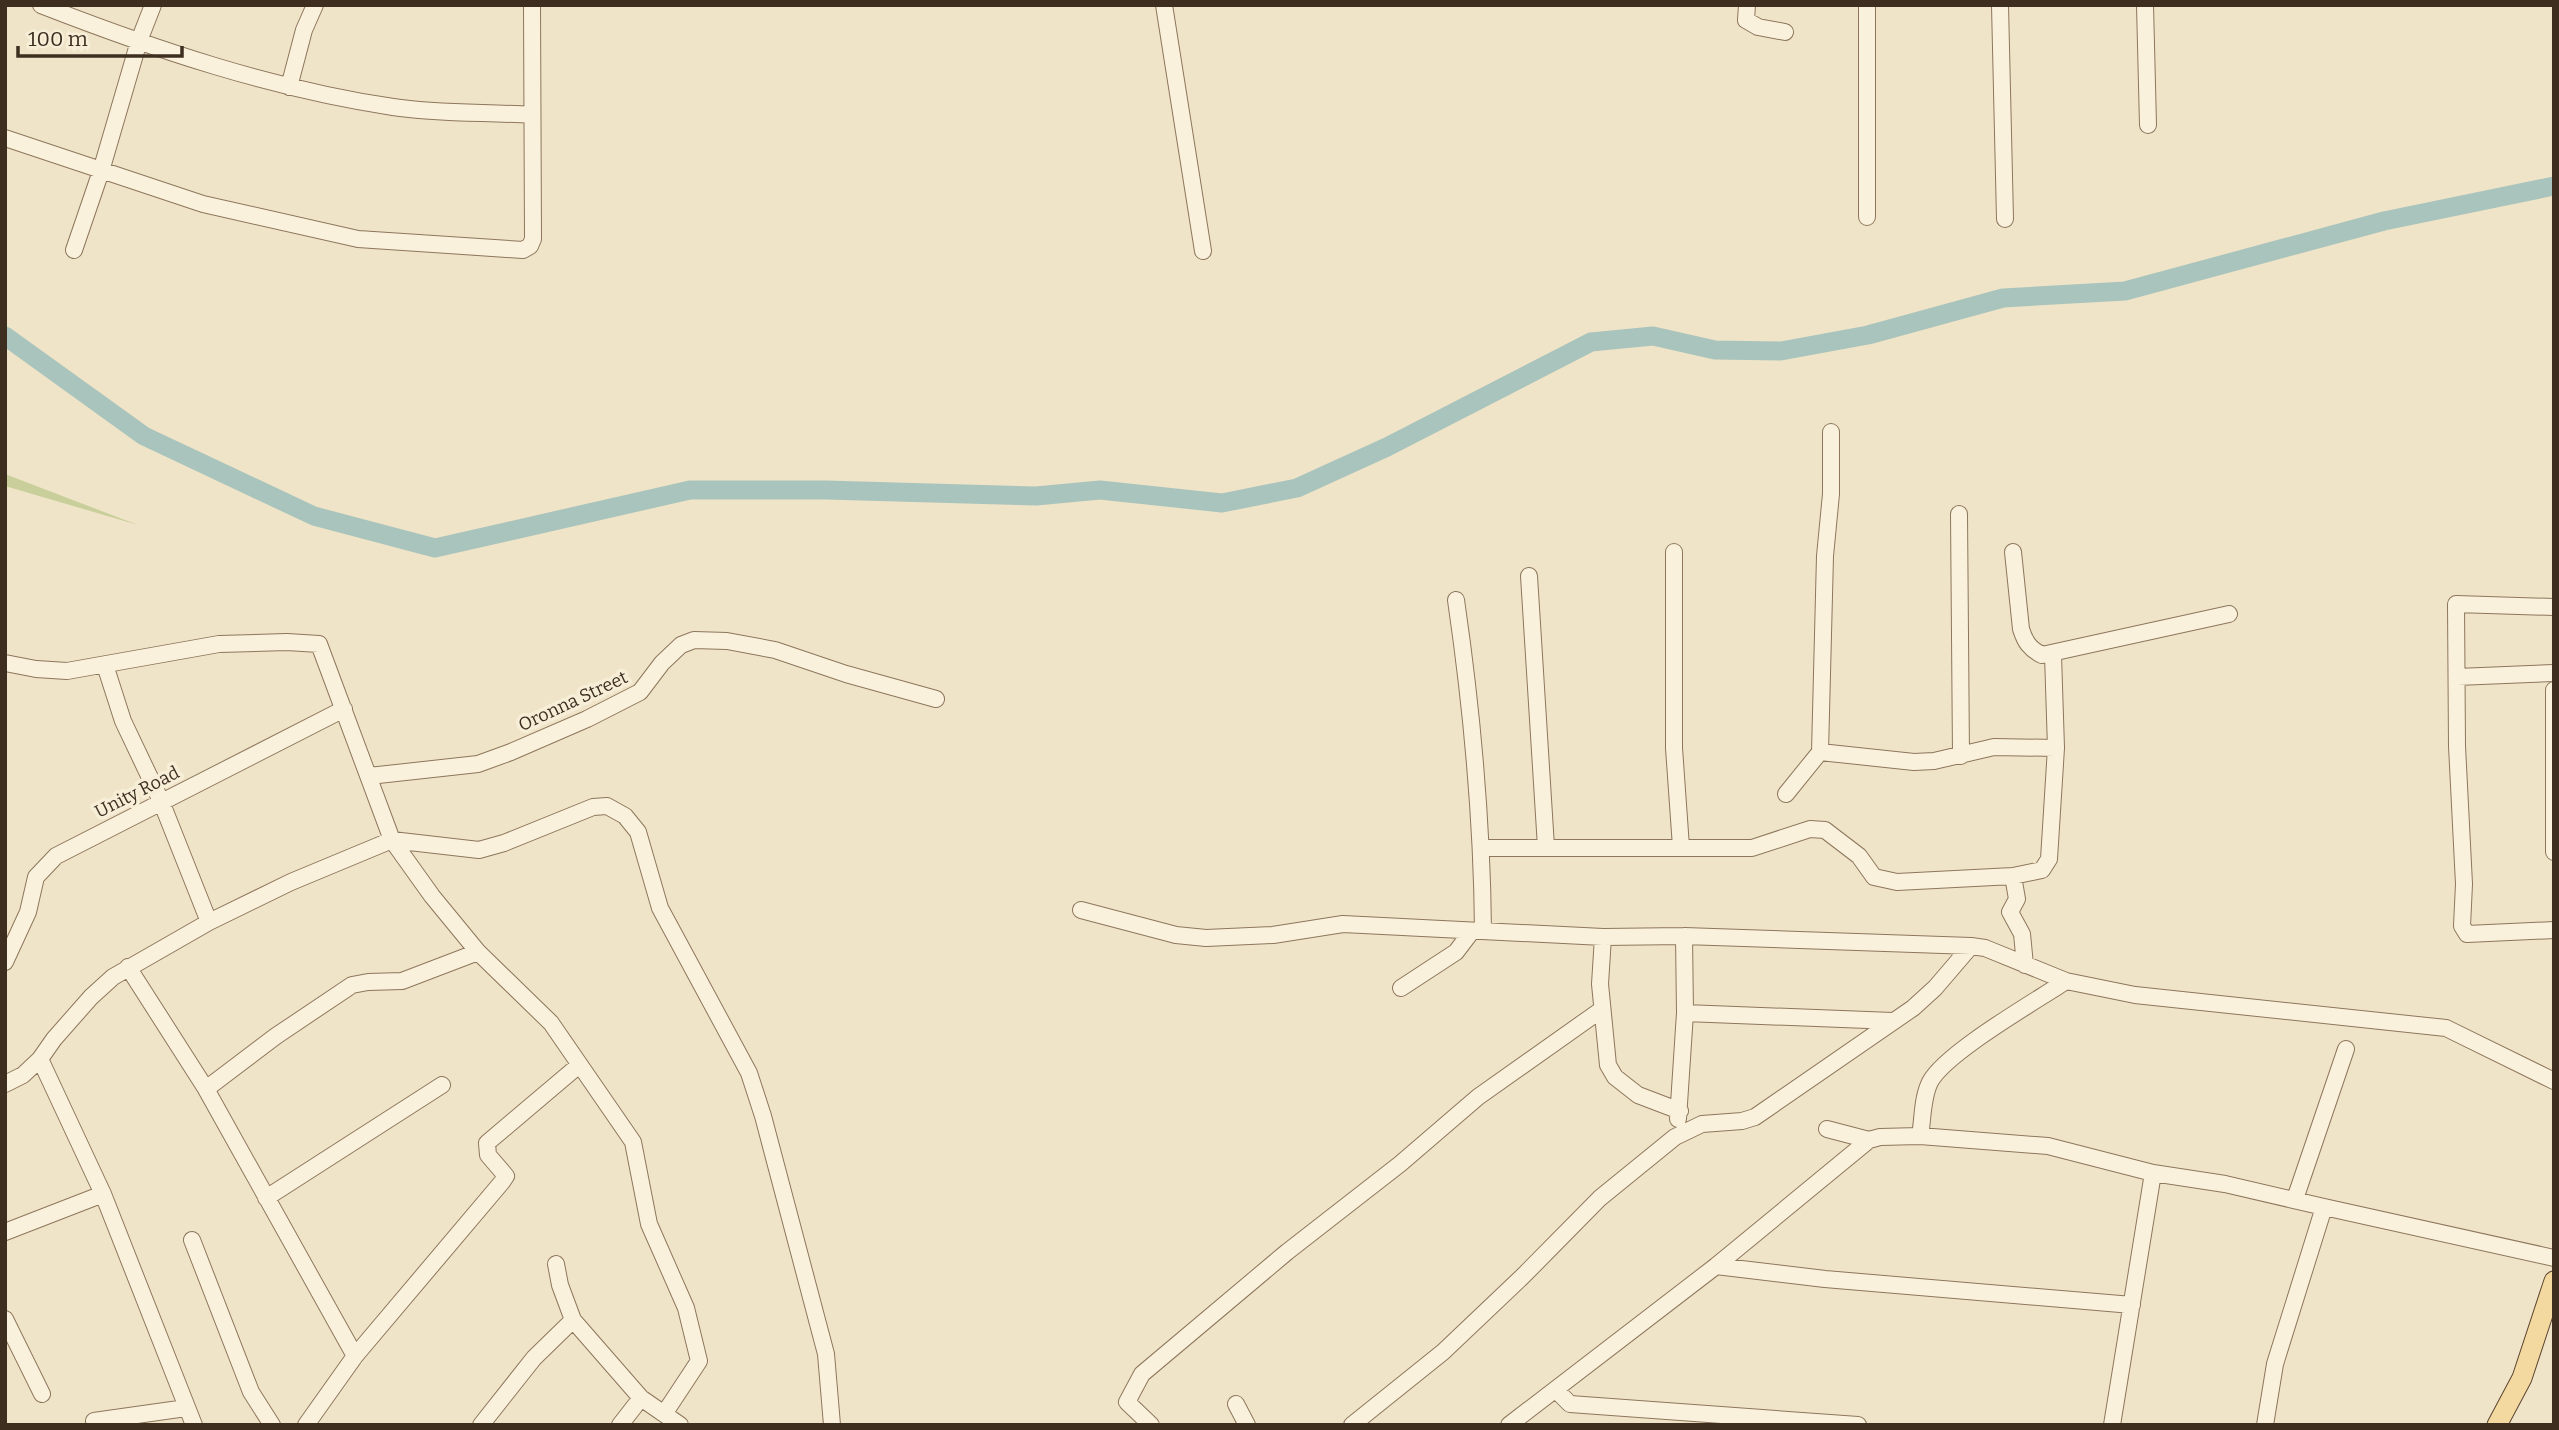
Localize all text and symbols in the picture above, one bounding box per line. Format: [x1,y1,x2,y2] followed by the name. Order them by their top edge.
[18,14,182,58] scale bar
[28,26,88,52] text: 100 m
[515,666,632,736] street label: Oronna Street
[91,761,183,823] street label: Unity Road

